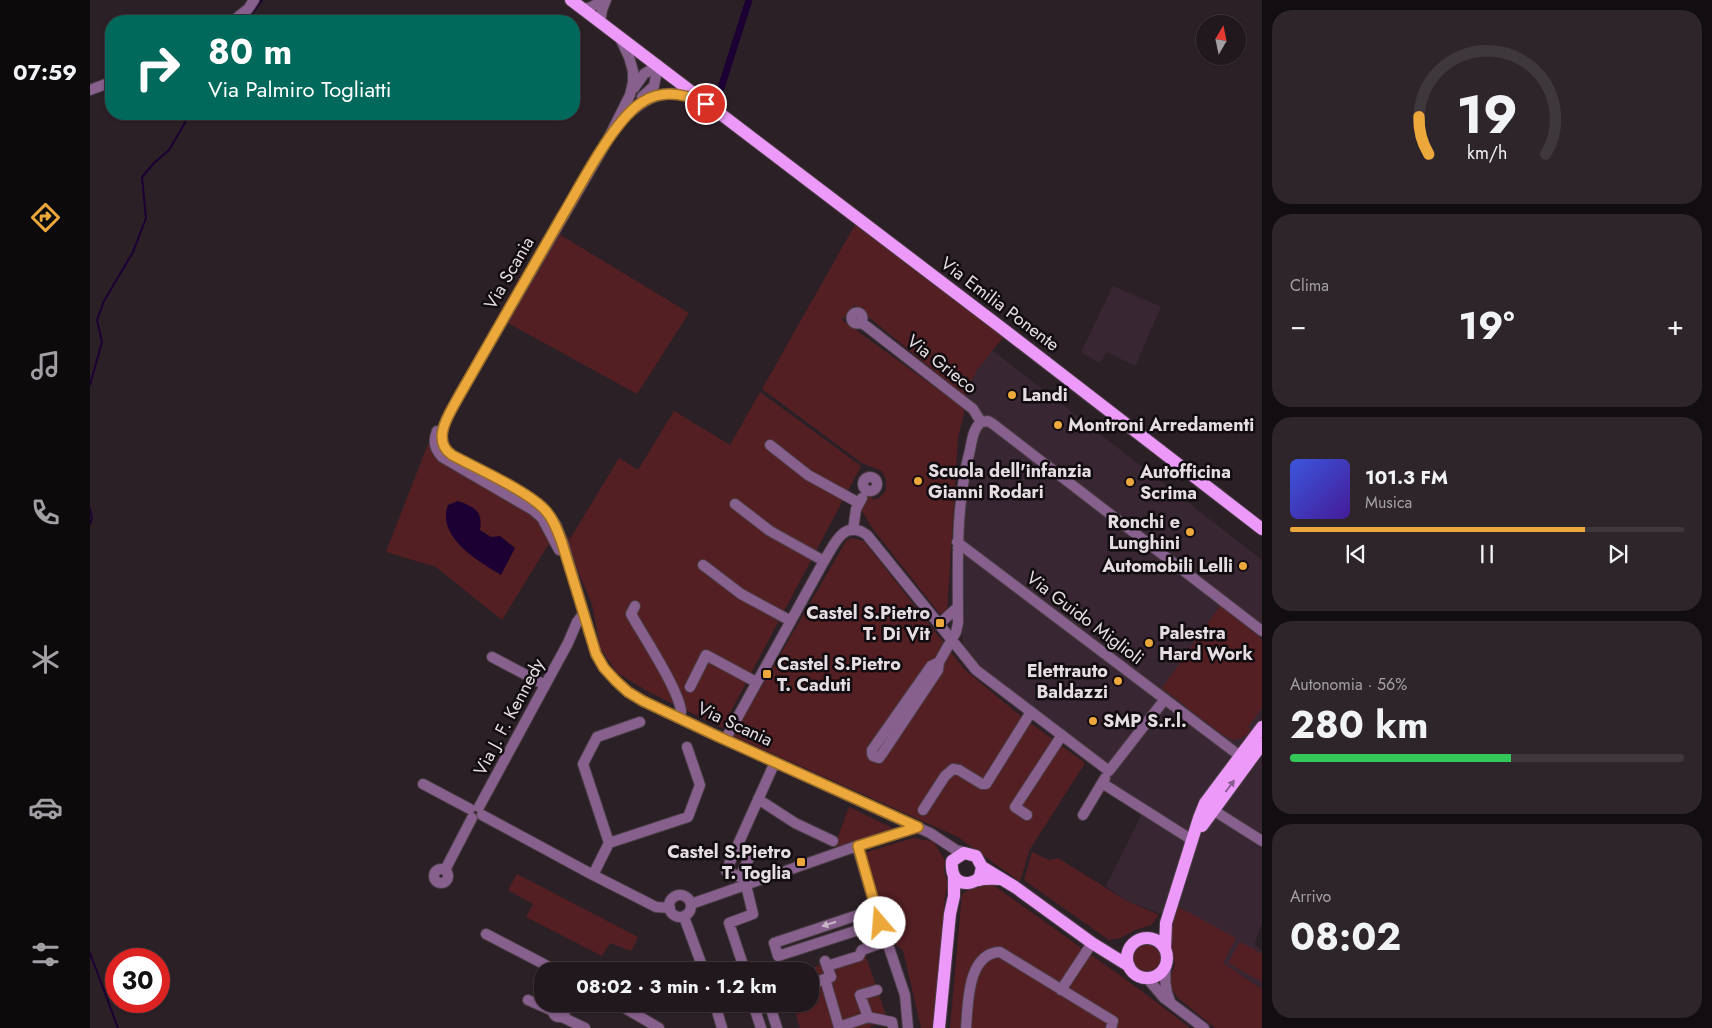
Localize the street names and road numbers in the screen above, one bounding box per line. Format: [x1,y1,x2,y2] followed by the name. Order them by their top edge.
[478,232,540,314] street label: Via Scania
[935,251,1065,357] street label: Via Emilia Ponente
[901,328,983,400] street label: Via Grieco
[1021,565,1149,671] street label: Via Guido Miglioli
[467,654,551,780] street label: Via J. F. Kennedy
[693,695,777,753] street label: Via Scania

